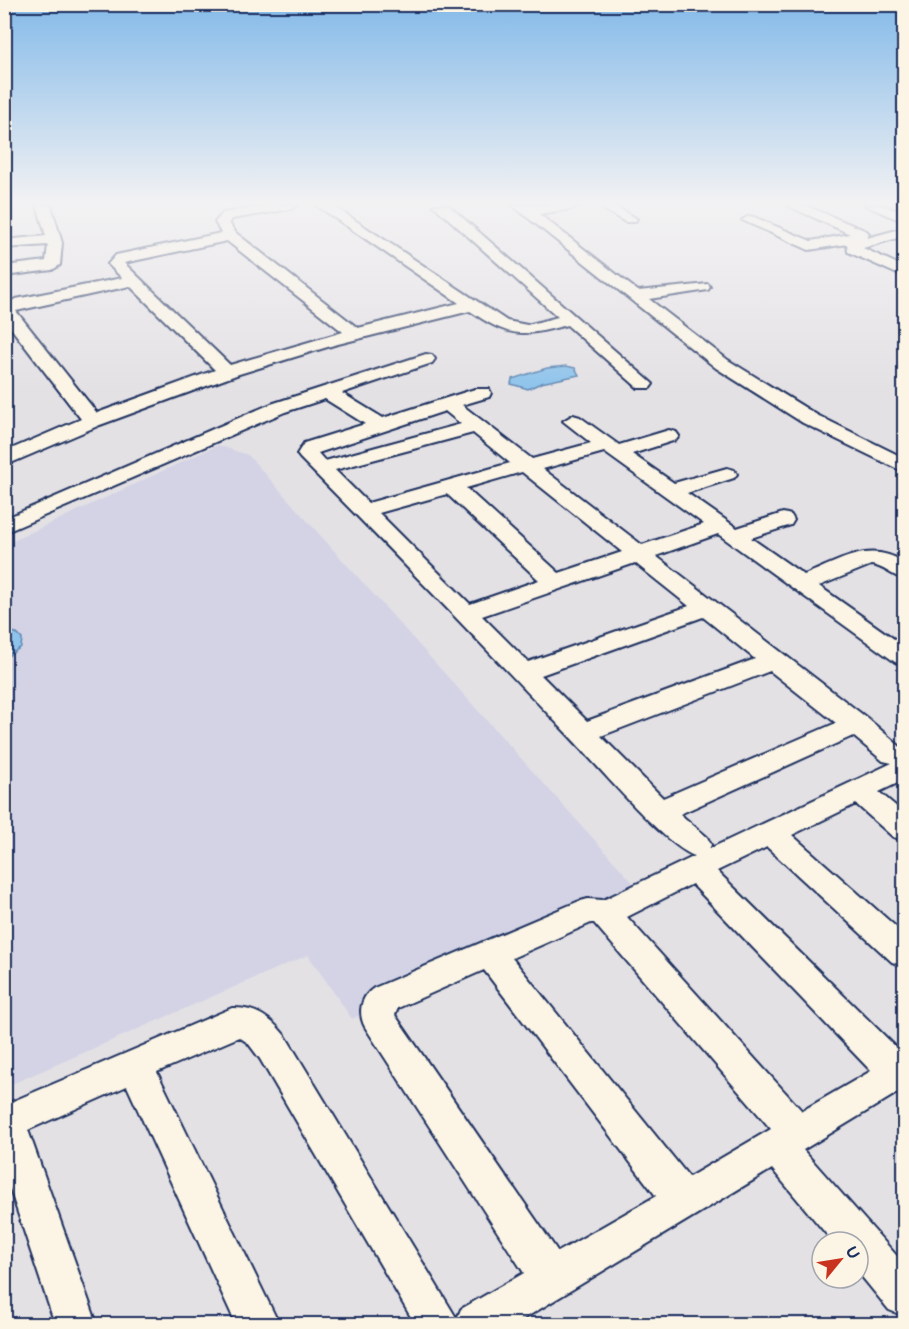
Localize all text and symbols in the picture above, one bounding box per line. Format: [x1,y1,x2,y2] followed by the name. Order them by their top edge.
[810,1230,870,1290] north arrow
[841,1244,863,1263] text: U

